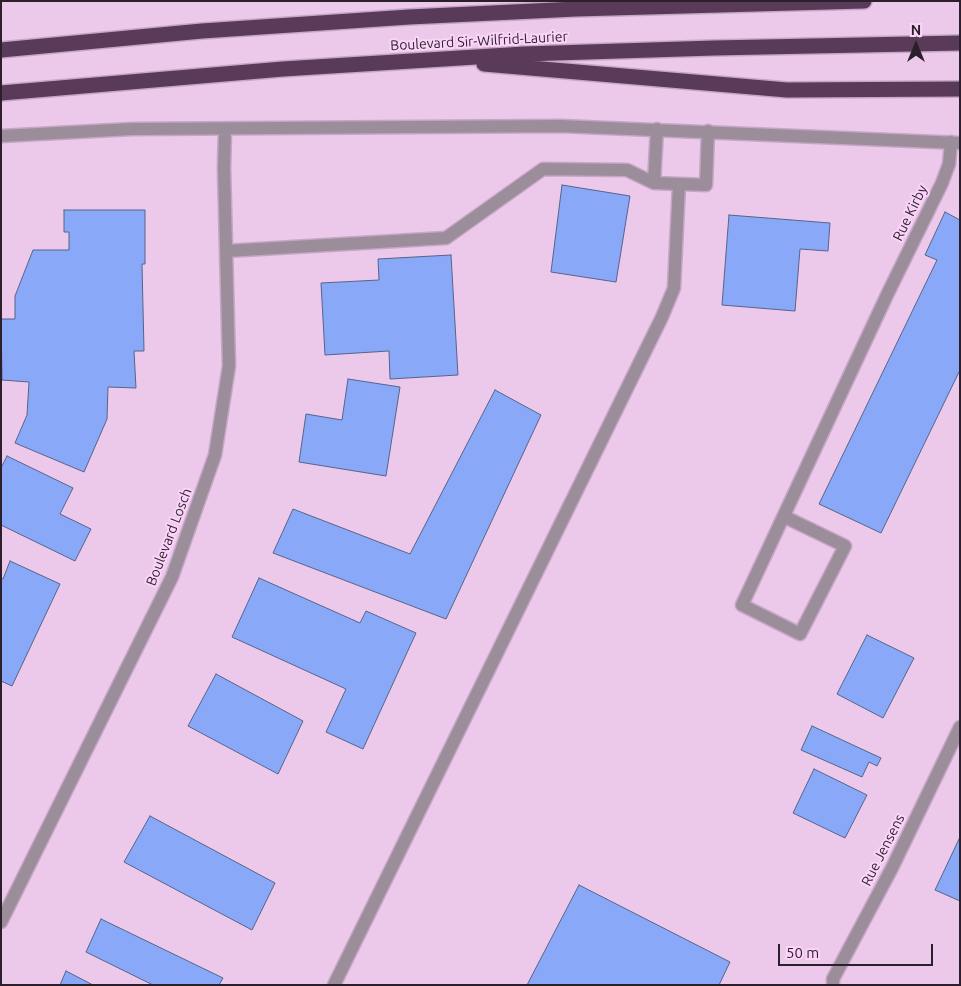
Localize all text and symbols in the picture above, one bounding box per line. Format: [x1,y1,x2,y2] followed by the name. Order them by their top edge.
[891,20,941,70] north arrow
[911,22,921,38] text: N
[390,28,568,54] street label: Boulevard Sir-Wilfrid-Laurier
[889,182,931,244] street label: Rue Kirby
[143,486,195,588] street label: Boulevard Losch
[858,811,908,889] street label: Rue Jensens
[781,934,936,966] scale bar
[786,944,819,961] text: 50 m

